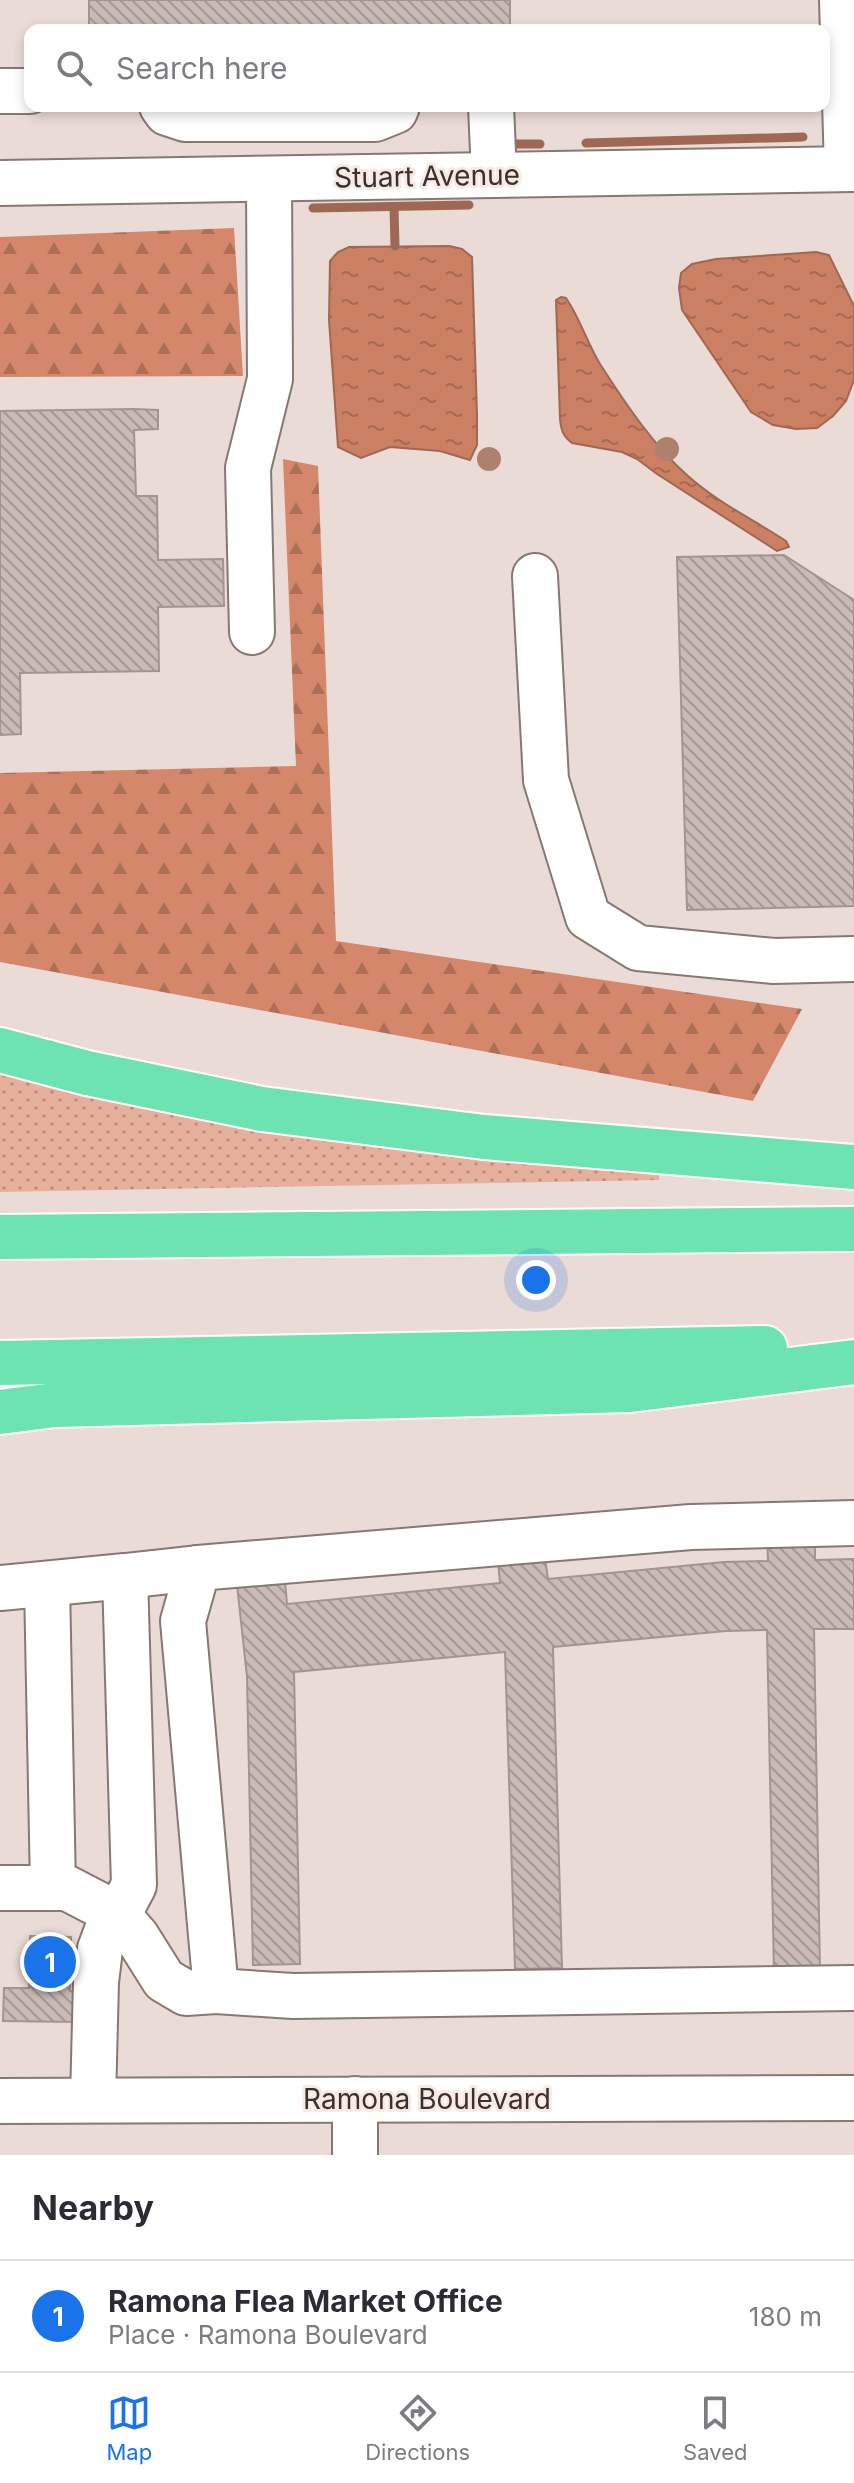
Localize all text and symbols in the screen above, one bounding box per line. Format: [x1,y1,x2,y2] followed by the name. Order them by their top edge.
[24,24,830,112] search box
[52,46,96,90] icon: search
[116,50,288,86] text: Search here
[334,157,520,195] street label: Stuart Avenue
[516,1260,556,1300] your location
[24,1932,76,1992] pin: 1
[303,2082,551,2116] street label: Ramona Boulevard
[32,2187,154,2228] text: Nearby
[108,2283,503,2319] text: Ramona Flea Market Office
[52,2301,64,2332] text: 1
[749,2301,822,2332] text: 180 m
[108,2319,428,2350] text: Place · Ramona Boulevard
[107,2391,152,2465] tab: Map
[365,2391,470,2465] tab: Directions
[683,2391,747,2465] tab: Saved

